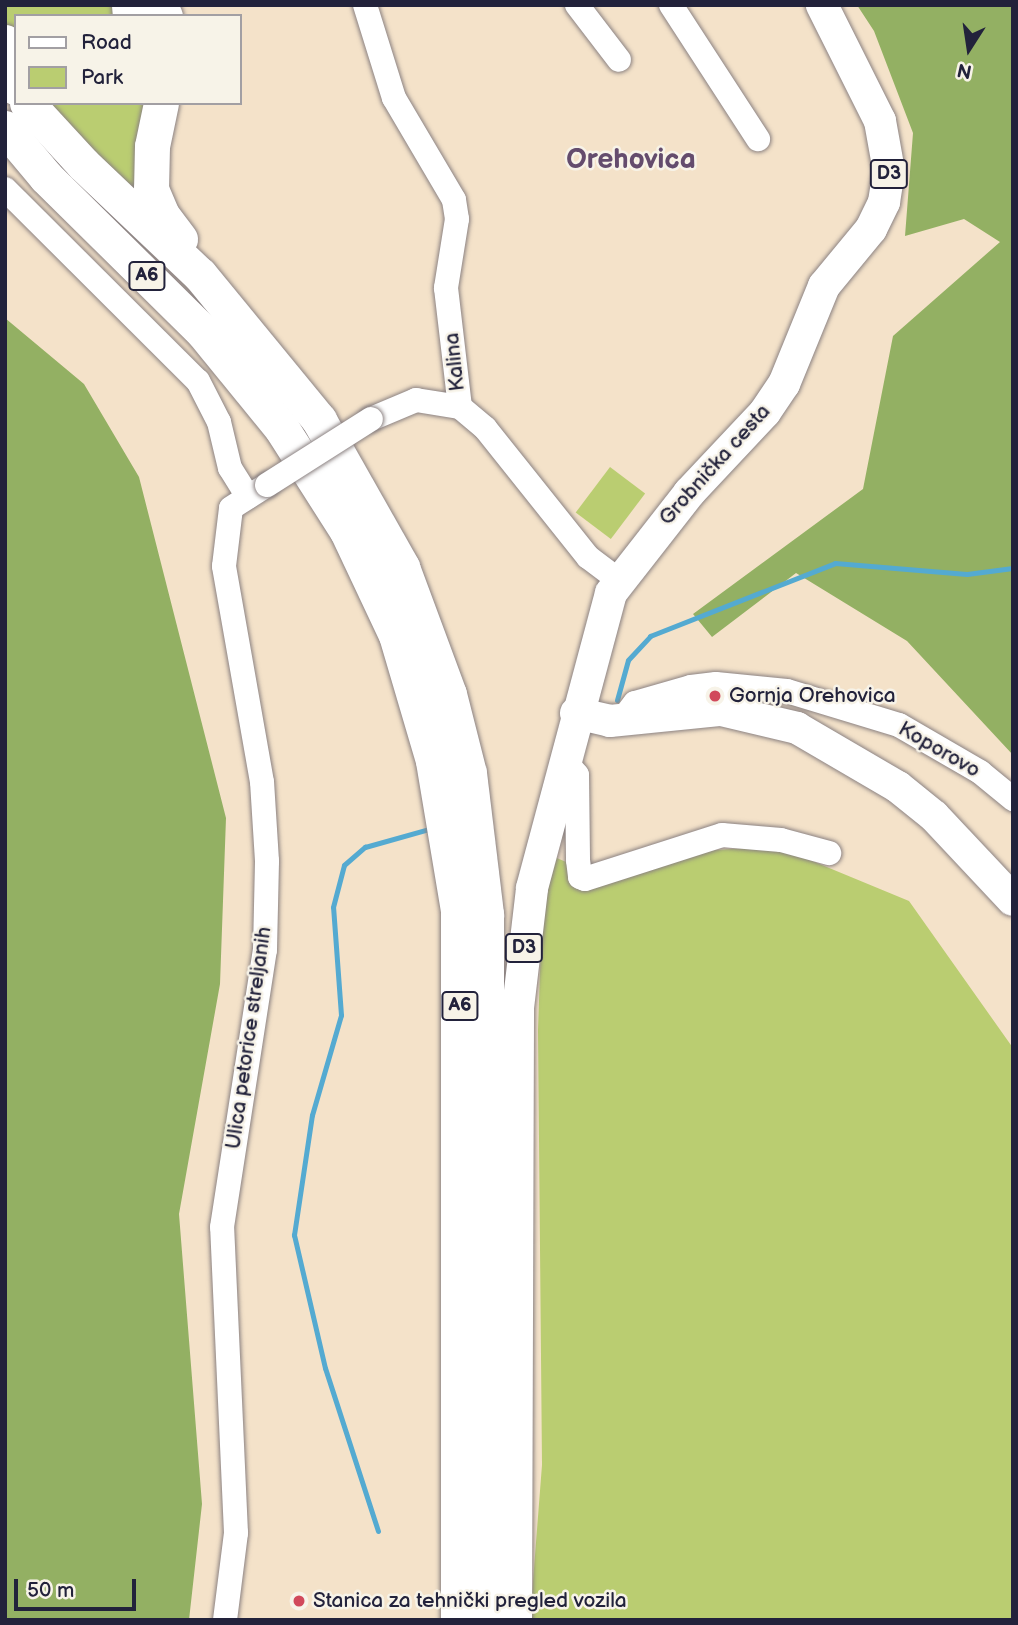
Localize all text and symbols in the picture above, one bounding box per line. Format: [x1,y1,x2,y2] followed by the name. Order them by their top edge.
[14,14,242,105] legend
[934,14,1004,84] north arrow
[81,30,132,55] text: Road
[955,57,974,83] text: N
[81,65,123,90] text: Park
[566,143,696,177] district label: Orehovica
[870,158,908,190] road number: D3
[128,260,166,292] road number: A6
[439,332,471,392] street label: Kalina
[654,399,776,531] street label: Grobnička cesta
[729,683,896,709] place label: Gornja Orehovica
[707,688,723,704] marker: Gornja Orehovica
[894,717,984,783] street label: Koporovo
[221,925,277,1151] street label: Ulica petorice streljanih
[505,932,543,964] road number: D3
[441,990,479,1022] road number: A6
[18,1566,140,1610] scale bar
[27,1578,74,1603] text: 50 m
[313,1588,627,1614] place label: Stanica za tehnički pregled vozila
[291,1593,307,1609] marker: Stanica za tehnički pregled vozila

